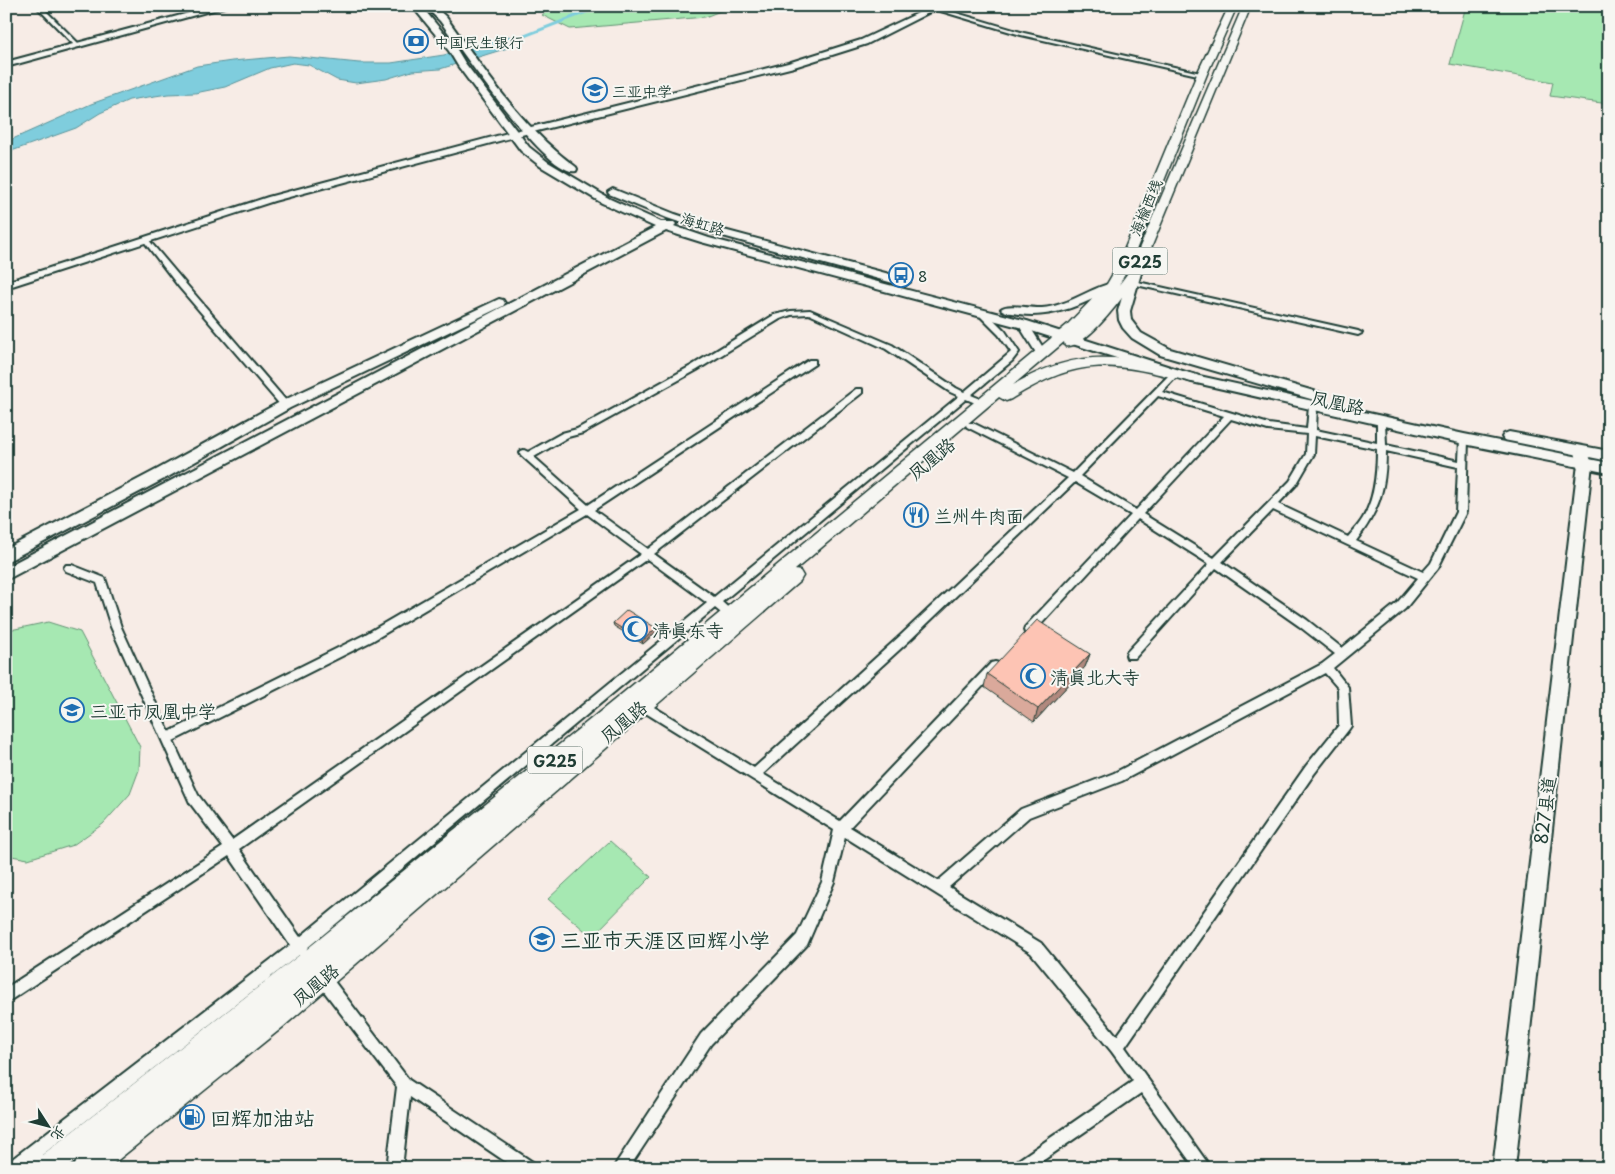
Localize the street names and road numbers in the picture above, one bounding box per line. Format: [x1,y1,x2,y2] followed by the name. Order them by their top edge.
[1123,175,1167,239] street label: 海榆西线
[678,205,728,241] street label: 海虹路
[1112,248,1168,274] road number: G225
[1309,383,1367,421] street label: 凤凰路
[902,430,960,486] street label: 凤凰路
[594,693,652,749] street label: 凤凰路
[528,746,582,774] road number: G225
[1526,775,1562,845] street label: 827县道
[286,956,344,1012] street label: 凤凰路

